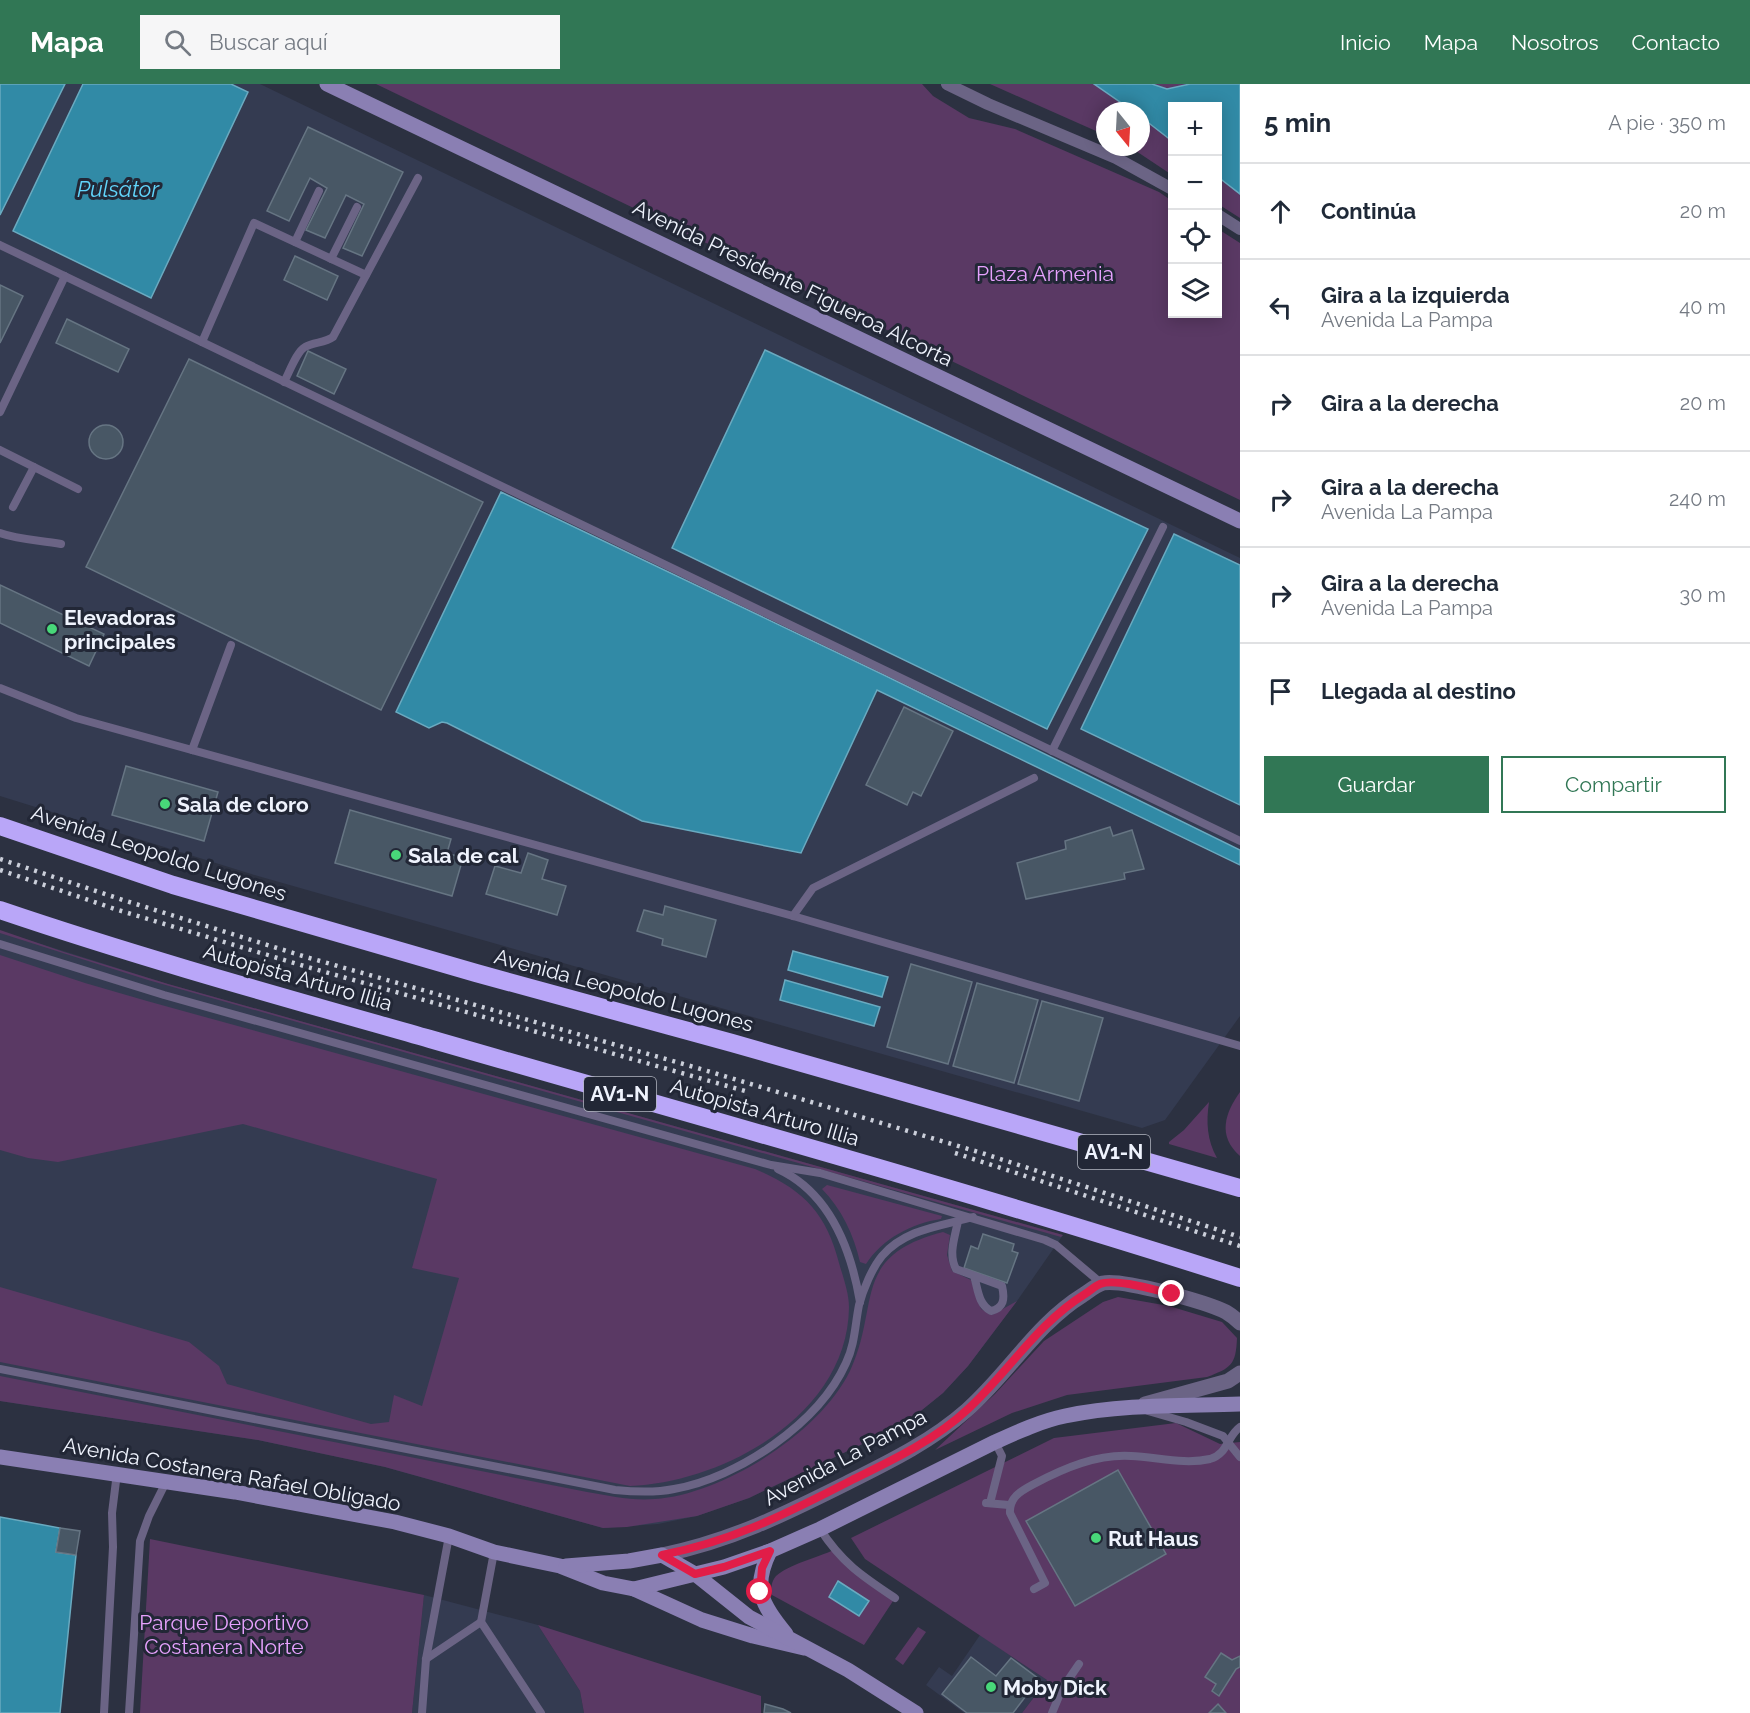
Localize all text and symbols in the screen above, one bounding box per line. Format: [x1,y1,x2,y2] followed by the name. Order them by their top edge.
[140,15,560,69] search box
[30,26,104,59] text: Mapa
[161,26,194,59] icon: search
[209,29,328,55] text: Buscar aquí
[1340,30,1391,55] text: Inicio
[1424,30,1478,55] text: Mapa
[1511,30,1599,55] text: Nosotros
[1632,30,1720,55] text: Contacto
[1096,102,1150,156] north arrow
[1168,102,1222,318] map controls
[1168,102,1222,156] button: +
[1264,108,1331,138] text: 5 min
[1608,111,1726,135] text: A pie · 350 m
[1168,156,1222,210] button: −
[77,176,160,202] water label: Pulsátor
[629,194,957,372] street label: Avenida Presidente Figueroa Alcorta
[1264,195,1297,228] icon: ahead
[1321,198,1416,224] text: Continúa
[1680,199,1726,223] text: 20 m
[1168,210,1222,264] button: locate
[976,261,1114,286] park label: Plaza Armenia
[1168,264,1222,318] button: layers
[1321,282,1510,308] text: Gira a la izquierda
[1264,291,1297,324] icon: left
[1679,295,1726,319] text: 40 m
[1321,308,1493,332] text: Avenida La Pampa
[1264,387,1297,420] icon: right
[1321,390,1499,416] text: Gira a la derecha
[1680,391,1726,415] text: 20 m
[1321,474,1499,500] text: Gira a la derecha
[1264,483,1297,516] icon: right
[1669,487,1726,511] text: 240 m
[1321,500,1493,524] text: Avenida La Pampa
[1321,570,1499,596] text: Gira a la derecha
[1264,579,1297,612] icon: right
[1680,583,1726,607] text: 30 m
[1321,596,1493,620] text: Avenida La Pampa
[64,605,176,654] place label: Elevadoras principales
[45,622,59,636] marker: Elevadoras principales
[1264,675,1297,708] icon: arrive
[1321,678,1516,704] text: Llegada al destino
[1264,756,1489,813] button: Guardar
[1501,756,1726,813] button: Compartir
[177,792,309,817] place label: Sala de cloro
[158,797,172,811] marker: Sala de cloro
[28,800,290,906] street label: Avenida Leopoldo Lugones
[408,843,519,868] place label: Sala de cal
[389,848,403,862] marker: Sala de cal
[201,938,395,1016] street label: Autopista Arturo Illia
[492,943,756,1037] street label: Avenida Leopoldo Lugones
[668,1073,862,1151] street label: Autopista Arturo Illia
[584,1077,656,1111] road number: AV1-N
[1078,1135,1150,1169] road number: AV1-N
[1158,1280,1184,1306] route end
[759,1404,931,1510] street label: Avenida La Pampa
[61,1432,403,1516] street label: Avenida Costanera Rafael Obligado
[1108,1526,1199,1551] place label: Rut Haus
[1089,1531,1103,1545] marker: Rut Haus
[746,1578,772,1604] route start
[139,1610,309,1659] park label: Parque Deportivo Costanera Norte
[1003,1675,1107,1700] place label: Moby Dick
[984,1680,998,1694] marker: Moby Dick

